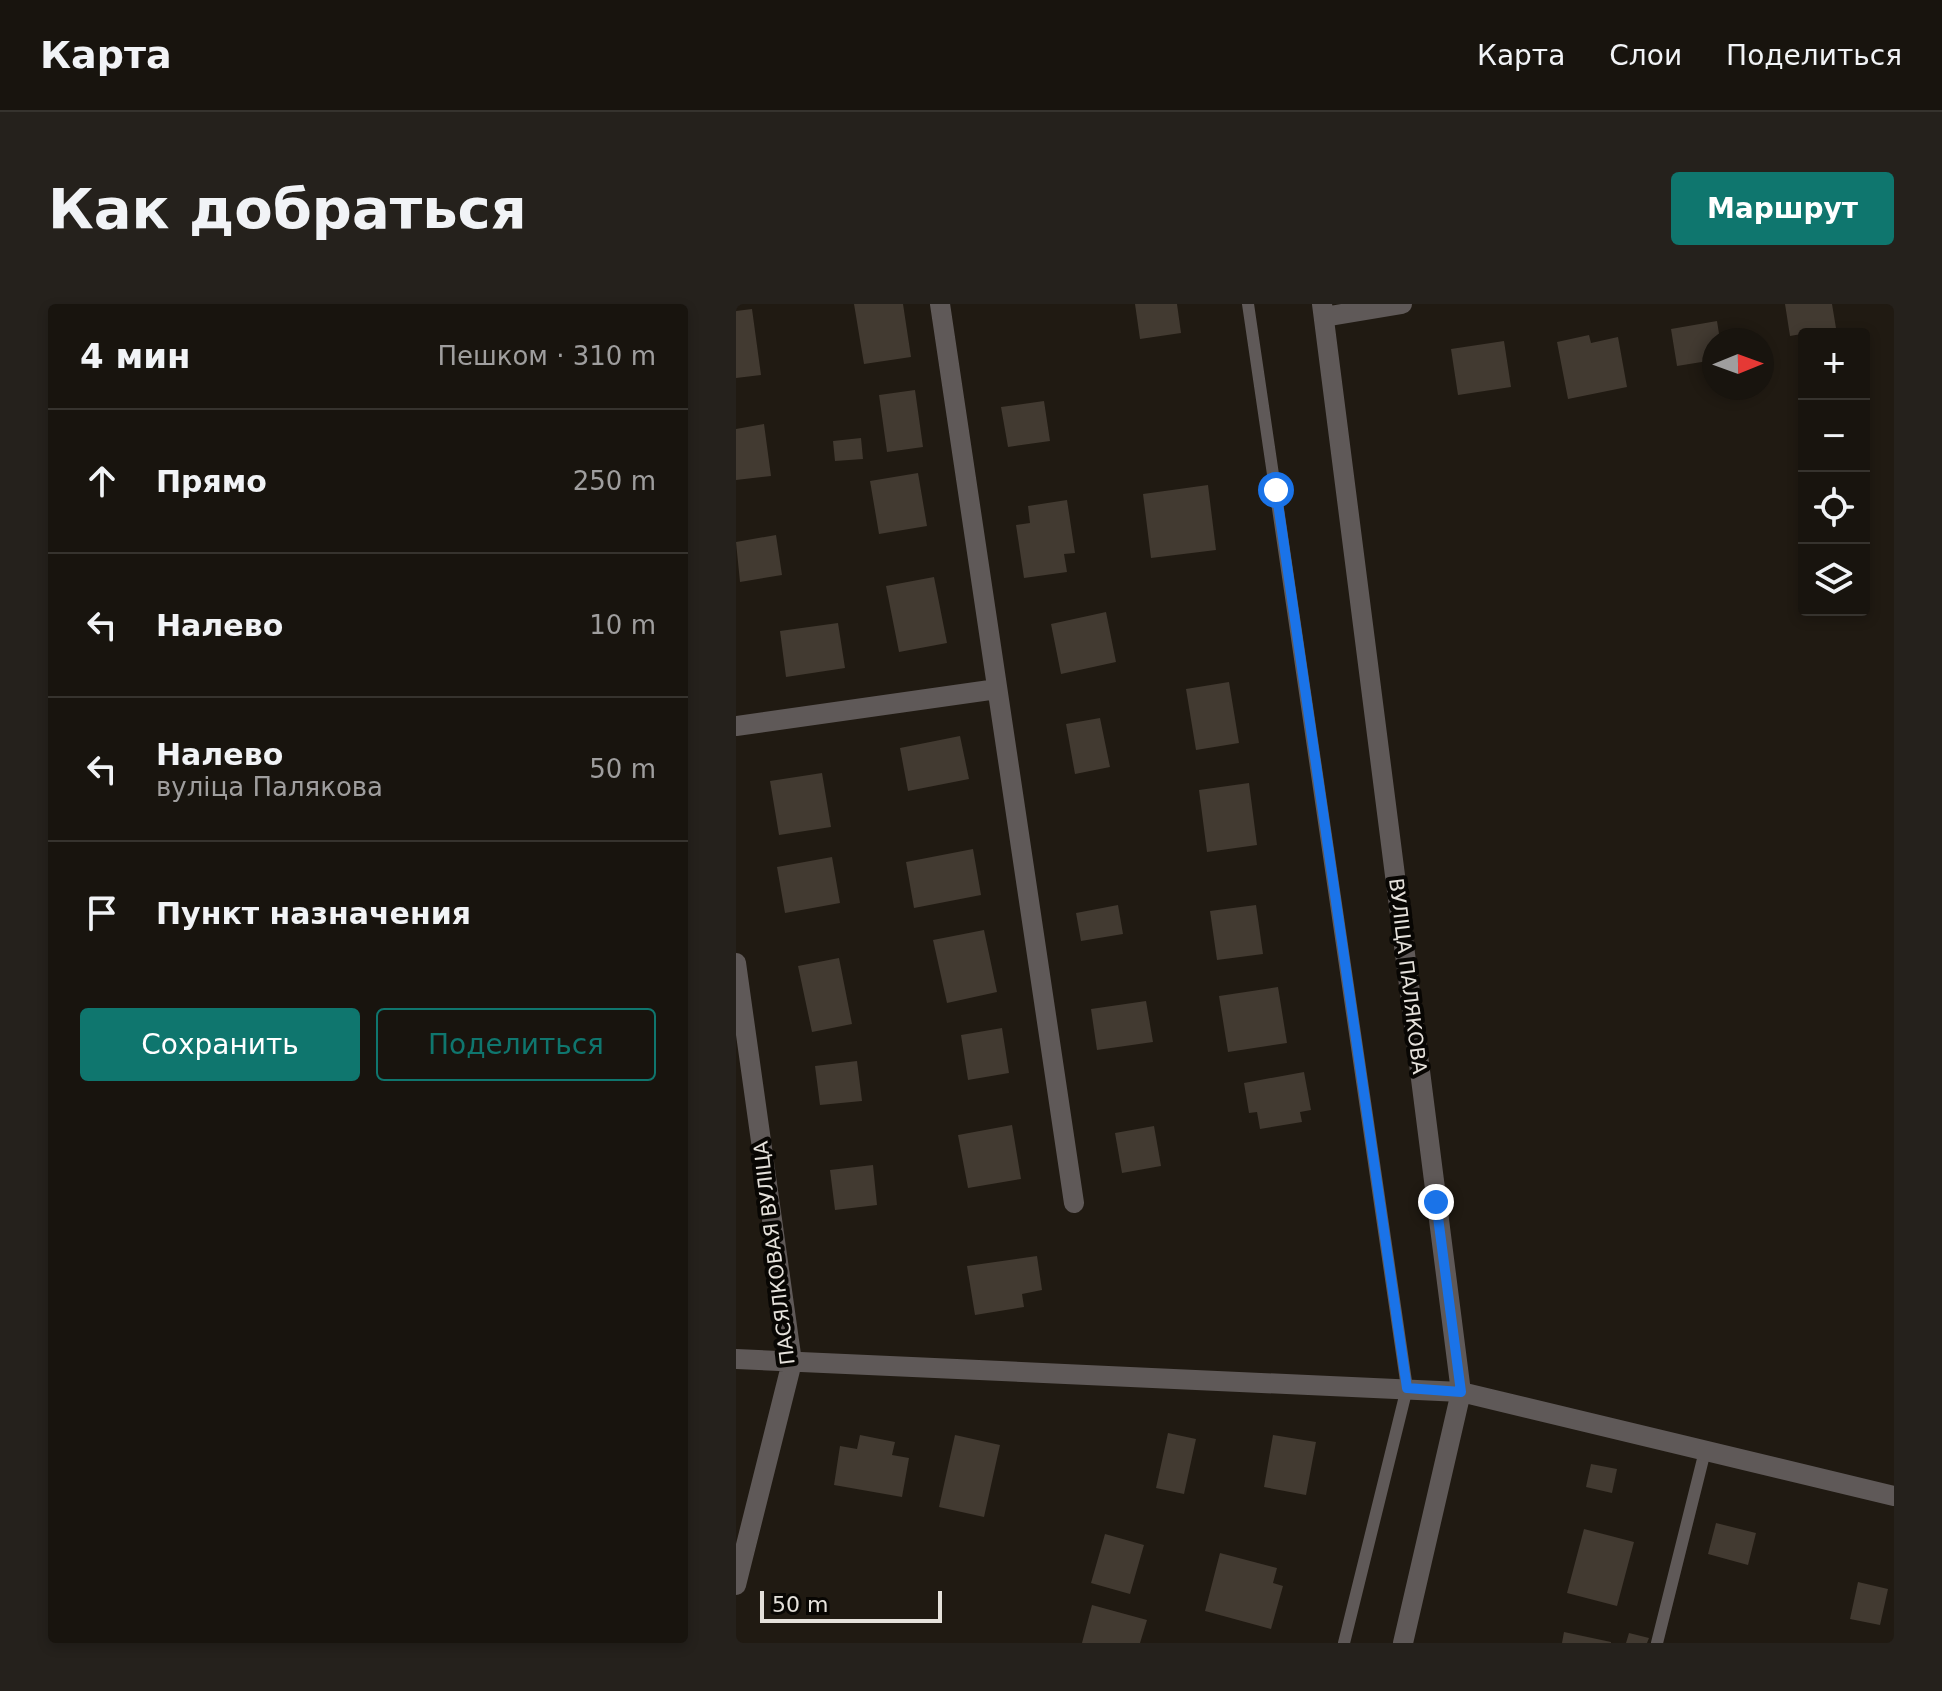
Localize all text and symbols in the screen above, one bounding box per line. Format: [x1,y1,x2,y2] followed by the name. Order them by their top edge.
[40,33,172,77] text: Карта
[1477,39,1565,72] text: Карта
[1609,39,1682,72] text: Слои
[1726,39,1902,72] text: Поделиться
[1671,172,1894,245] button: Маршрут
[48,176,527,241] text: Как добраться
[1702,328,1774,400] north arrow
[1798,328,1870,616] map controls
[1798,328,1870,400] button: +
[80,336,191,376] text: 4 мин
[437,341,656,371] text: Пешком · 310 m
[1798,400,1870,472] button: −
[80,459,124,503] icon: ahead
[156,464,267,499] text: Прямо
[573,466,656,496] text: 250 m
[1258,472,1294,508] route start
[1798,472,1870,544] button: locate
[1798,544,1870,616] button: layers
[80,603,124,647] icon: left
[156,608,283,643] text: Налево
[589,610,656,640] text: 10 m
[156,737,283,772] text: Налево
[80,747,124,791] icon: left
[589,754,656,784] text: 50 m
[156,772,383,802] text: вуліца Палякова
[1384,877,1432,1076] street label: ВУЛІЦА ПАЛЯКОВА
[80,891,124,935] icon: arrive
[156,896,471,931] text: Пункт назначения
[80,1008,360,1081] button: Сохранить
[376,1008,656,1081] button: Поделиться
[748,1139,800,1366] street label: ПАСЯЛКОВАЯ ВУЛІЦА
[1418,1184,1454,1220] route end
[760,1587,942,1623] scale bar
[772,1592,828,1617] text: 50 m

